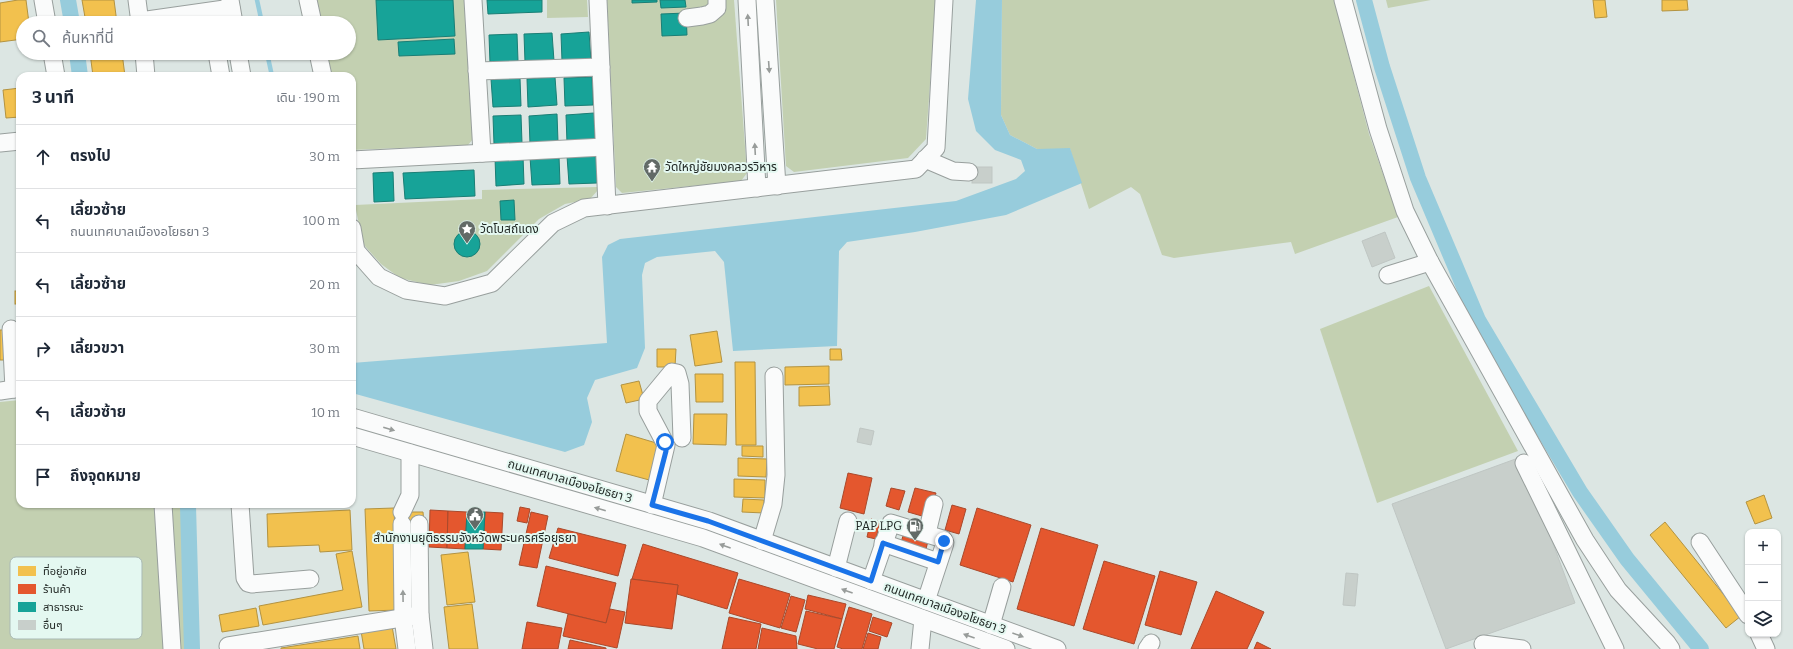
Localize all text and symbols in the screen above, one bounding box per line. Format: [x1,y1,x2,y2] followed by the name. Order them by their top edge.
[744,14,751,26] one-way arrow
[16,16,356,60] search box
[30,27,52,49] icon: search
[62,29,114,47] text: ค้นหาที่นี่
[766,61,773,73] one-way arrow
[32,87,74,108] text: 3 นาที
[276,90,340,105] text: เดิน · 190 m
[752,142,758,155] one-way arrow
[32,146,54,168] icon: ahead
[70,147,111,165] text: ตรงไป
[309,149,340,164] text: 30 m
[642,157,662,182] temple icon: วัดใหญ่ชัยมงคลวรวิหาร
[665,160,777,174] place label: วัดใหญ่ชัยมงคลวรวิหาร
[70,201,126,219] text: เลี้ยวซ้าย
[32,210,54,232] icon: left
[303,213,340,228] text: 100 m
[457,219,477,244] place icon: วัดโบสถ์แดง
[480,222,539,236] place label: วัดโบสถ์แดง
[70,224,209,239] text: ถนนเทศบาลเมืองอโยธยา 3
[32,274,54,296] icon: left
[70,275,126,293] text: เลี้ยวซ้าย
[310,277,340,292] text: 20 m
[32,338,54,360] icon: right
[70,339,124,357] text: เลี้ยวขวา
[309,341,340,356] text: 30 m
[32,402,54,424] icon: left
[70,403,126,421] text: เลี้ยวซ้าย
[311,405,340,420] text: 10 m
[384,426,396,432] one-way arrow
[656,433,674,451] route start
[506,457,634,506] street label: ถนนเทศบาลเมืองอโยธยา 3
[32,466,54,488] icon: arrive
[70,467,141,485] text: ถึงจุดหมาย
[465,505,485,530] public building icon: สำนักงานยุติธรรมจังหวัดพระนครศรีอยุธยา
[594,505,607,511] one-way arrow
[905,516,925,541] fuel station icon: PAP LPG
[855,519,902,533] place label: PAP LPG
[1745,529,1781,637] map controls
[1745,529,1781,565] button: +
[373,531,577,545] place label: สำนักงานยุติธรรมจังหวัดพระนครศรีอยุธยา
[935,532,953,550] route end
[718,543,730,549] one-way arrow
[10,557,142,639] legend
[43,563,87,578] text: ที่อยู่อาศัย
[1745,565,1781,601] button: −
[882,579,1008,637] street label: ถนนเทศบาลเมืองอโยธยา 3
[43,583,71,596] text: ร้านค้า
[840,588,852,594] one-way arrow
[400,589,406,602] one-way arrow
[43,601,84,614] text: สาธารณะ
[1745,601,1781,637] button: layers
[43,617,63,632] text: อื่นๆ
[962,632,974,638] one-way arrow
[1012,632,1024,638] one-way arrow

